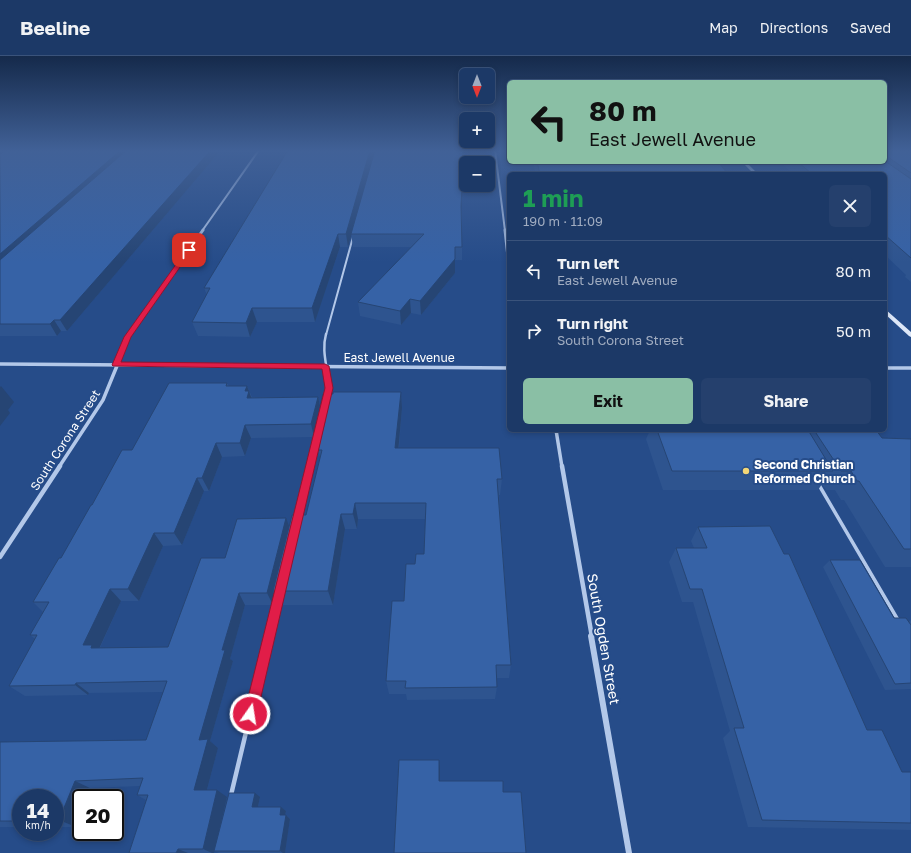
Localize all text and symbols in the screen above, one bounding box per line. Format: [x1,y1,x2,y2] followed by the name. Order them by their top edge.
[20,16,90,39] text: Beeline
[709,19,738,36] text: Map
[760,19,828,36] text: Directions
[850,19,891,36] text: Saved
[459,68,495,104] north arrow
[459,68,495,192] map controls
[589,94,657,127] text: 80 m
[523,96,575,148] icon: left
[459,112,495,148] button: +
[589,128,756,150] text: East Jewell Avenue
[459,156,495,192] button: −
[523,183,583,212] text: 1 min
[829,185,871,227] button: close
[523,213,603,229] text: 190 m · 11:09
[172,233,206,267] pin
[178,239,200,261] icon: arrive
[557,254,619,272] text: Turn left
[523,260,545,282] icon: left
[836,262,871,280] text: 80 m
[557,272,678,288] text: East Jewell Avenue
[557,314,628,332] text: Turn right
[523,320,545,342] icon: right
[836,322,871,340] text: 50 m
[557,332,684,348] text: South Corona Street
[343,350,455,365] street label: East Jewell Avenue
[523,378,693,424] button: Exit
[701,378,871,424] button: Share
[27,387,103,493] street label: South Corona Street
[754,457,855,486] place label: Second Christian Reformed Church
[741,466,751,476] marker: Second Christian Reformed Church
[584,572,624,706] street label: South Ogden Street
[229,693,271,735] position arrow
[72,789,124,841] speed limit sign: 20
[27,798,49,822] text: 14
[25,819,51,831] text: km/h

